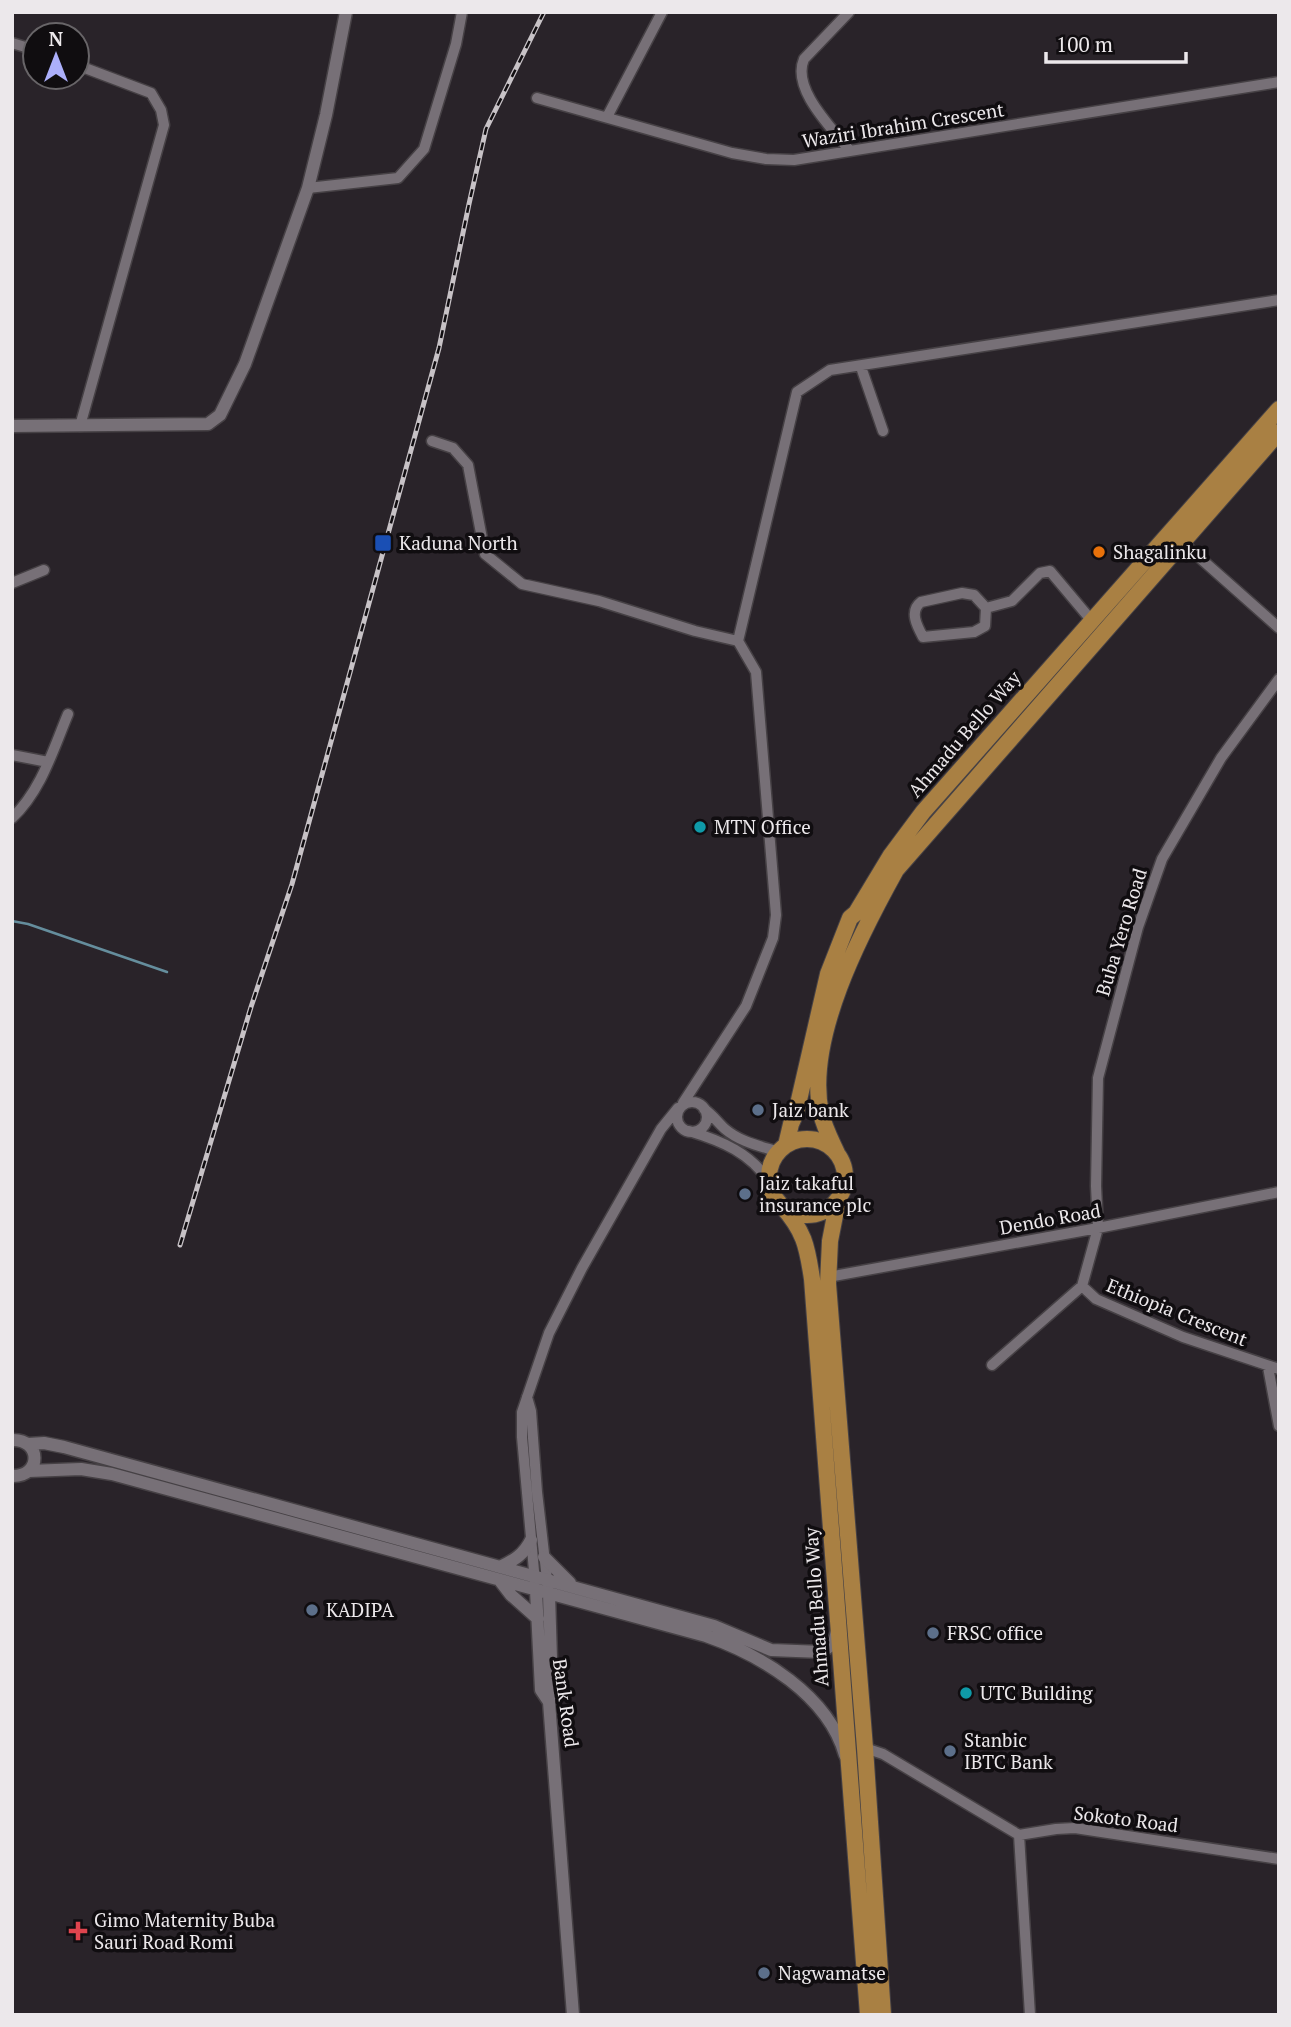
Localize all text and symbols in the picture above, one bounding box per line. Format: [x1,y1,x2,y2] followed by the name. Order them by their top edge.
[21,21,91,91] north arrow
[1046,21,1186,65] scale bar
[49,26,64,51] text: N
[1056,30,1113,58] text: 100 m
[800,96,1006,153] street label: Waziri Ibrahim Crescent
[399,530,518,555] place label: Kaduna North
[373,533,393,553] marker: Kaduna North
[1113,539,1207,564] place label: Shagalinku
[1091,544,1107,560] marker: Shagalinku
[902,665,1026,802] street label: Ahmadu Bello Way
[714,814,811,839] place label: MTN Office
[692,819,708,835] marker: MTN Office
[1089,865,1152,999] street label: Buba Yero Road
[772,1097,849,1122] place label: Jaiz bank
[750,1102,766,1118] marker: Jaiz bank
[759,1170,871,1217] place label: Jaiz takaful insurance plc
[737,1186,753,1202] marker: Jaiz takaful insurance plc
[997,1197,1103,1240] street label: Dendo Road
[1103,1272,1251,1351] street label: Ethiopia Crescent
[797,1526,834,1688] street label: Ahmadu Bello Way
[326,1597,394,1622] place label: KADIPA
[304,1602,320,1618] marker: KADIPA
[947,1620,1043,1645] place label: FRSC office
[925,1625,941,1641] marker: FRSC office
[548,1657,585,1749] street label: Bank Road
[980,1680,1094,1705] place label: UTC Building
[958,1685,974,1701] marker: UTC Building
[964,1727,1053,1774] place label: Stanbic IBTC Bank
[942,1743,958,1759] marker: Stanbic IBTC Bank
[1072,1800,1180,1837] street label: Sokoto Road
[94,1907,275,1954] place label: Gimo Maternity Buba Sauri Road Romi
[68,1921,88,1941] marker: Gimo Maternity Buba Sauri Road Romi
[778,1960,886,1985] place label: Nagwamatse
[756,1965,772,1981] marker: Nagwamatse

